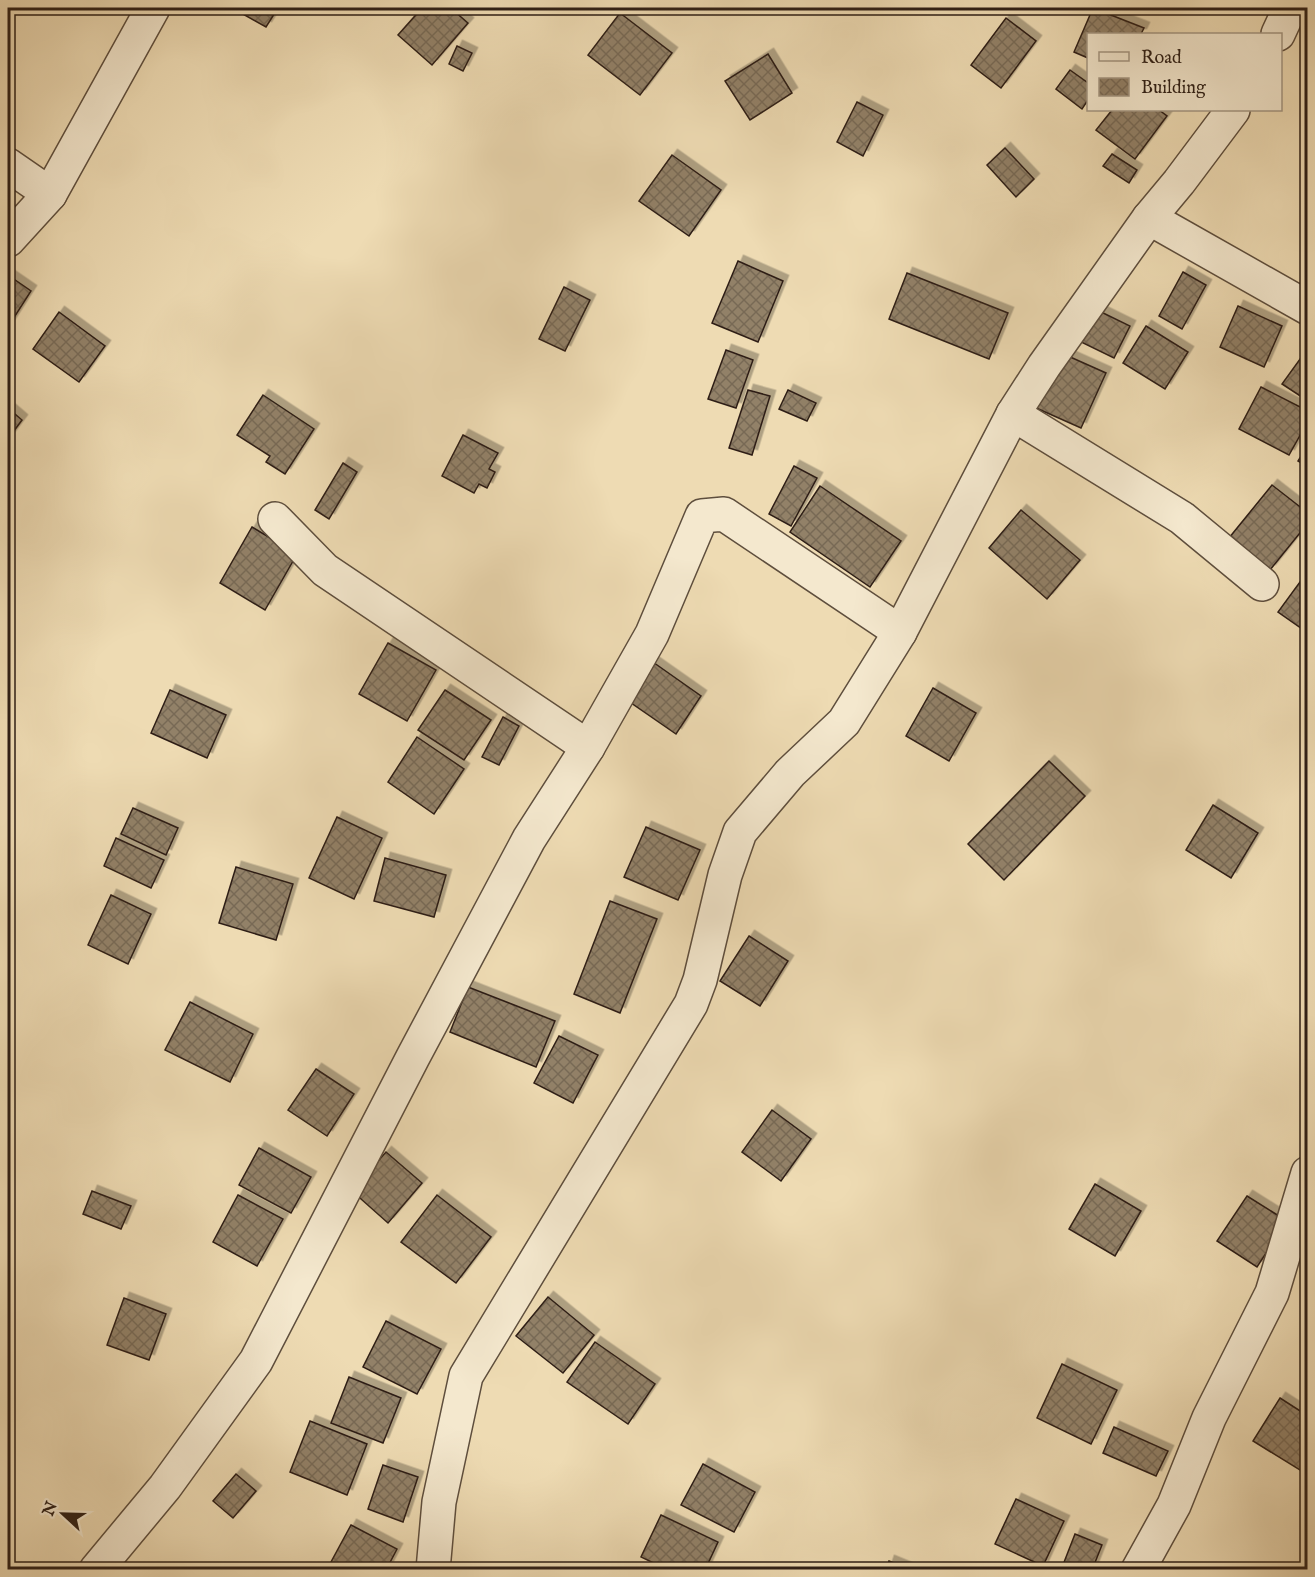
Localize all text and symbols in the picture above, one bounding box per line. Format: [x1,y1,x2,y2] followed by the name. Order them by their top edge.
[1087,33,1282,111] legend
[1141,47,1182,70] text: Road
[1141,77,1206,100] text: Building
[33,1484,93,1544] north arrow
[39,1499,63,1520] text: N

